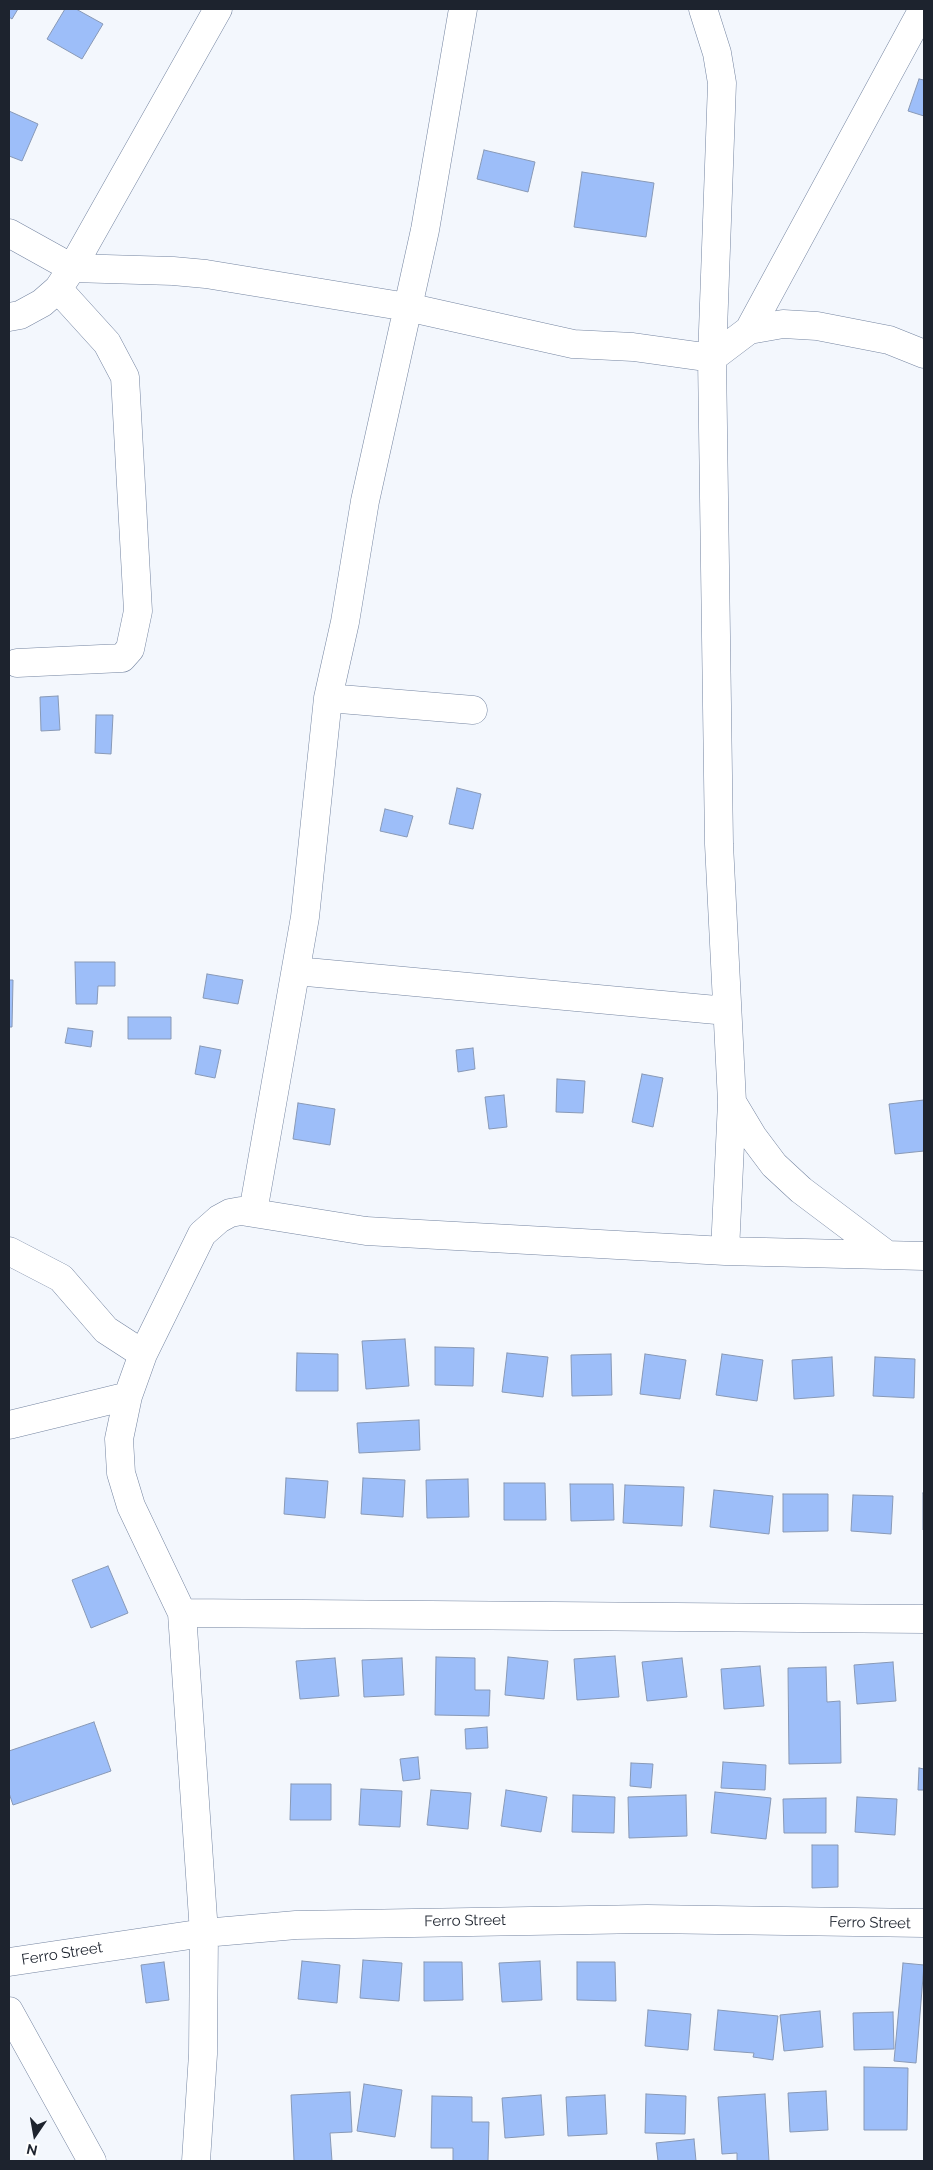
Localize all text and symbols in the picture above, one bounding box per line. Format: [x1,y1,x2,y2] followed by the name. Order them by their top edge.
[424,1911,506,1931] street label: Ferro Street
[829,1913,911,1933] street label: Ferro Street
[20,1939,104,1969] street label: Ferro Street
[10,2110,60,2160] north arrow
[25,2141,39,2159] text: N

